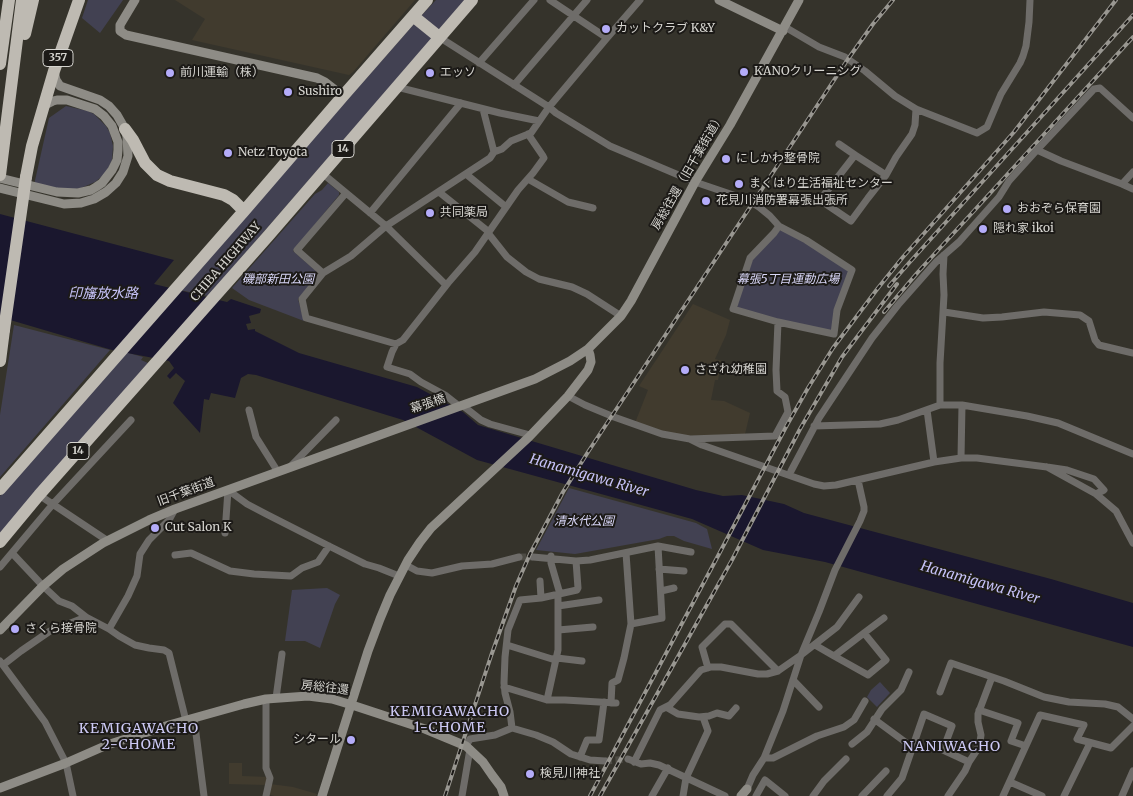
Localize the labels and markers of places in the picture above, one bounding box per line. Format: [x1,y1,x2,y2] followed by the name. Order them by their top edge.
[616,22,715,36] place label: カットクラブ K&Y
[600,23,612,35] marker: カットクラブ K&Y
[754,65,862,79] place label: KANOクリーニング
[180,66,264,80] place label: 前川運輸（株）
[440,66,476,80] place label: エッソ
[738,66,750,78] marker: KANOクリーニング
[164,67,176,79] marker: 前川運輸（株）
[424,67,436,79] marker: エッソ
[298,85,342,99] place label: Sushiro
[282,86,294,98] marker: Sushiro
[238,146,307,160] place label: Netz Toyota
[222,147,234,159] marker: Netz Toyota
[736,152,820,166] place label: にしかわ整骨院
[720,153,732,165] marker: にしかわ整骨院
[749,177,893,191] place label: まくはり生活福祉センター
[733,178,745,190] marker: まくはり生活福祉センター
[716,194,848,208] place label: 花見川消防署幕張出張所
[700,195,712,207] marker: 花見川消防署幕張出張所
[1017,202,1101,216] place label: おおぞら保育園
[1001,203,1013,215] marker: おおぞら保育園
[440,206,488,220] place label: 共同薬局
[424,207,436,219] marker: 共同薬局
[993,222,1054,236] place label: 隠れ家 ikoi
[977,223,989,235] marker: 隠れ家 ikoi
[695,363,767,377] place label: さざれ幼稚園
[679,364,691,376] marker: さざれ幼稚園
[165,521,232,535] place label: Cut Salon K
[149,522,161,534] marker: Cut Salon K
[25,622,97,636] place label: さくら接骨院
[9,623,21,635] marker: さくら接骨院
[293,733,341,747] place label: シタール
[345,734,357,746] marker: シタール
[540,767,600,781] place label: 検見川神社
[524,768,536,780] marker: 検見川神社

